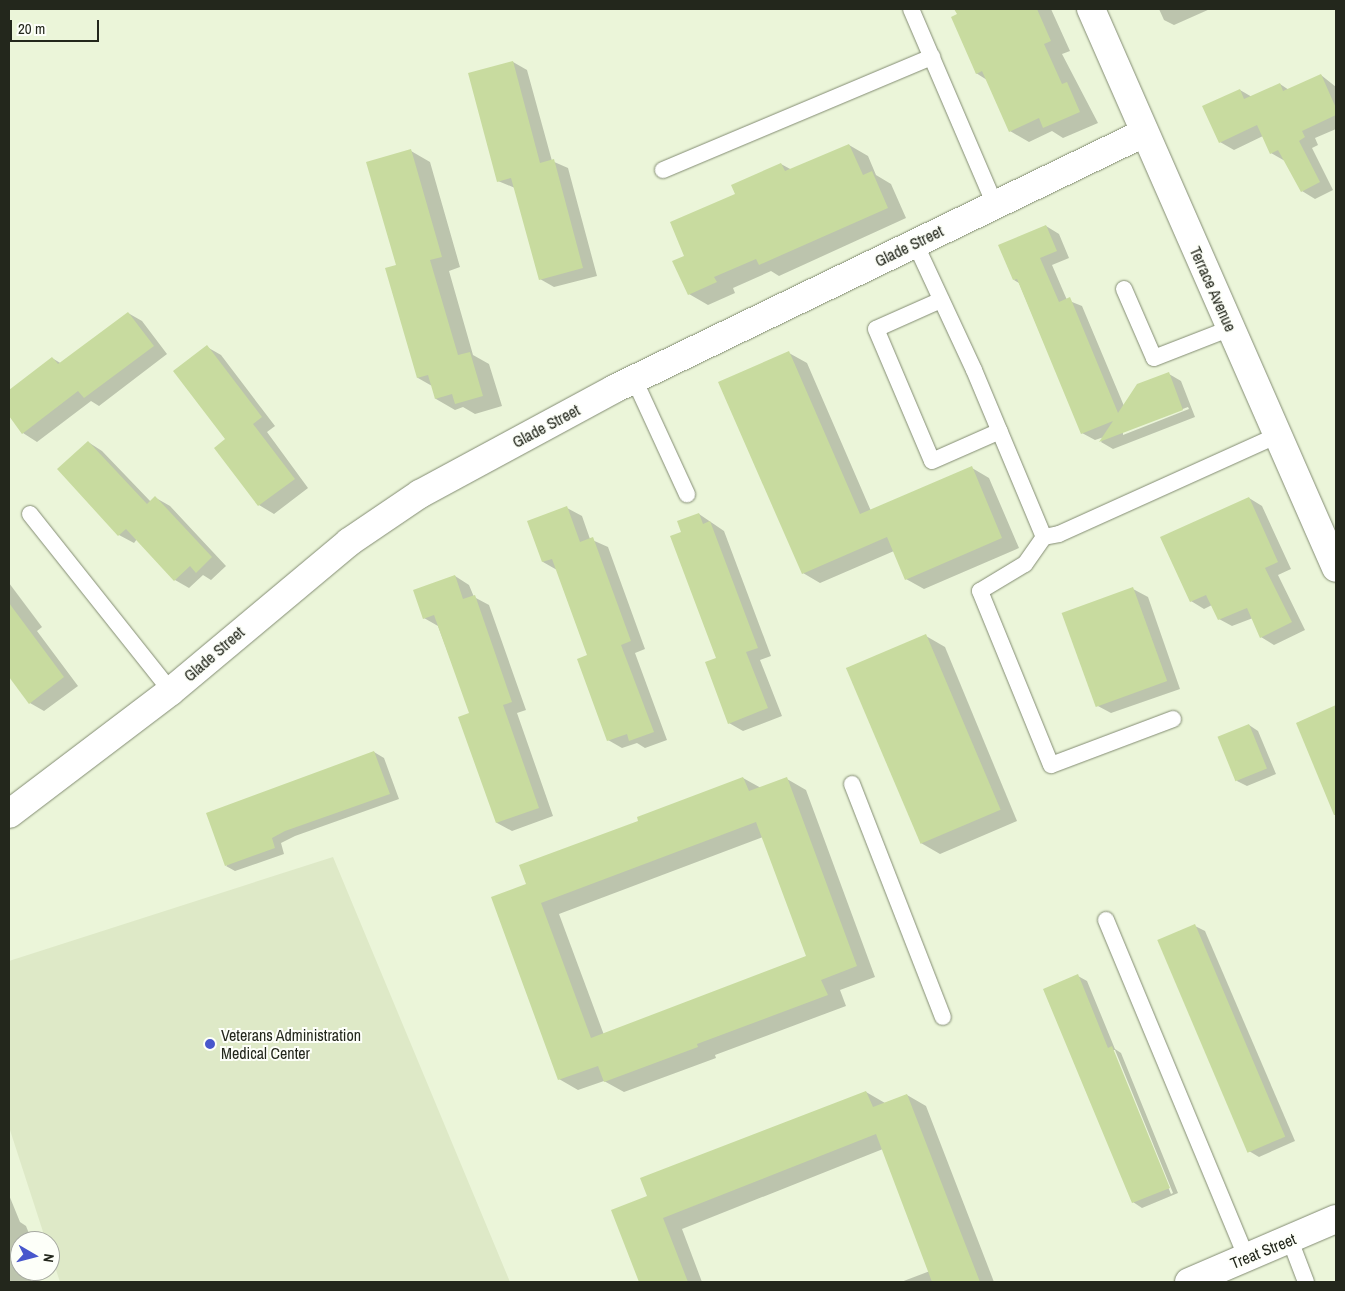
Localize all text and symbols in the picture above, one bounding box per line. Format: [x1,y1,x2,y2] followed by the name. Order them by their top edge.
[12,10,101,42] scale bar
[18,18,45,39] text: 20 m
[872,221,946,271] street label: Glade Street
[1186,243,1240,335] street label: Terrace Avenue
[509,400,583,452] street label: Glade Street
[180,623,248,685] street label: Glade Street
[221,1025,362,1063] place label: Veterans Administration Medical Center
[203,1037,217,1051] marker: Veterans Administration Medical Center
[1228,1229,1298,1273] street label: Treat Street
[10,1231,60,1281] north arrow
[39,1253,58,1263] text: N

